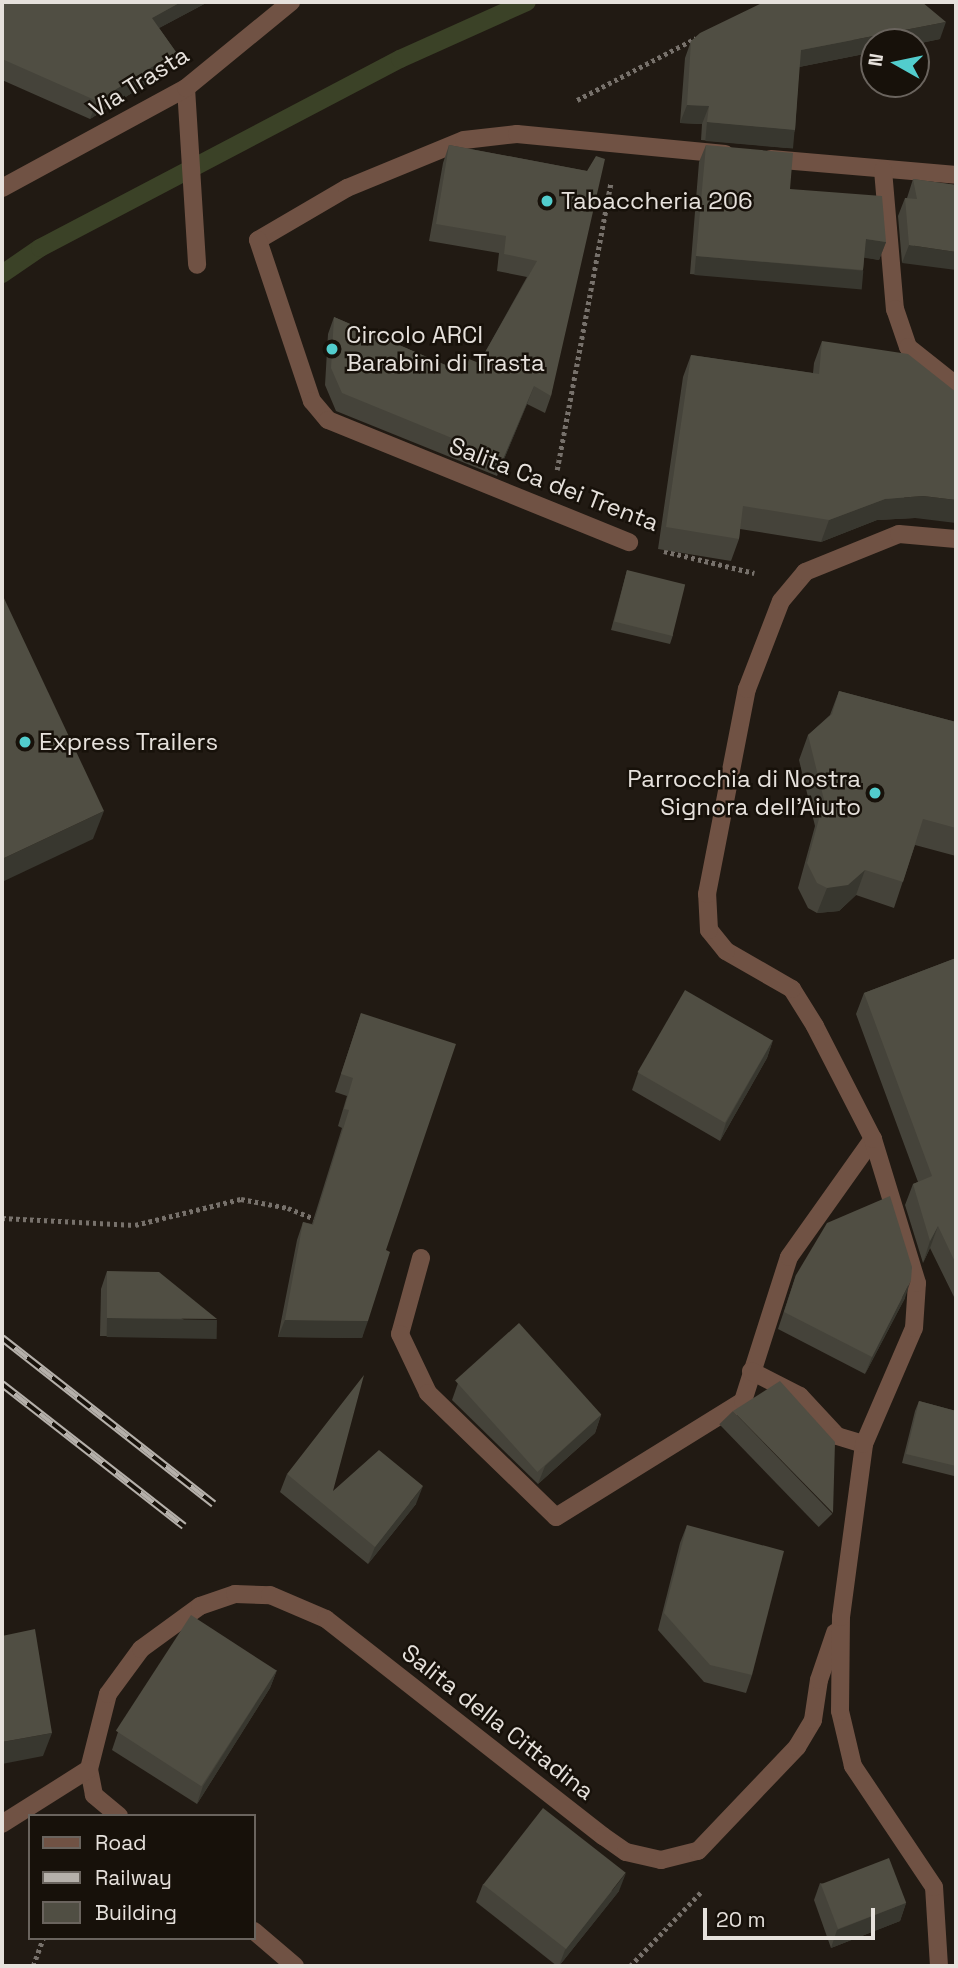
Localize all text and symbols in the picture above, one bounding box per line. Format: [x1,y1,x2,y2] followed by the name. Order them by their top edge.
[860,28,930,98] north arrow
[84,40,194,124] street label: Via Trasta
[862,52,889,68] text: N
[561,187,753,215] place label: Tabaccheria 206
[539,193,555,209] marker: Tabaccheria 206
[346,321,545,377] place label: Circolo ARCI Barabini di Trasta
[324,341,340,357] marker: Circolo ARCI Barabini di Trasta
[445,431,663,537] street label: Salita Ca dei Trenta
[39,728,219,756] place label: Express Trailers
[17,734,33,750] marker: Express Trailers
[627,765,861,821] place label: Parrocchia di Nostra Signora dell'Aiuto
[867,785,883,801] marker: Parrocchia di Nostra Signora dell'Aiuto
[396,1638,600,1806] street label: Salita della Cittadina
[28,1814,256,1940] legend
[95,1829,147,1856] text: Road
[95,1864,172,1891] text: Railway
[706,1895,878,1939] scale bar
[95,1899,177,1926] text: Building
[716,1906,766,1933] text: 20 m

